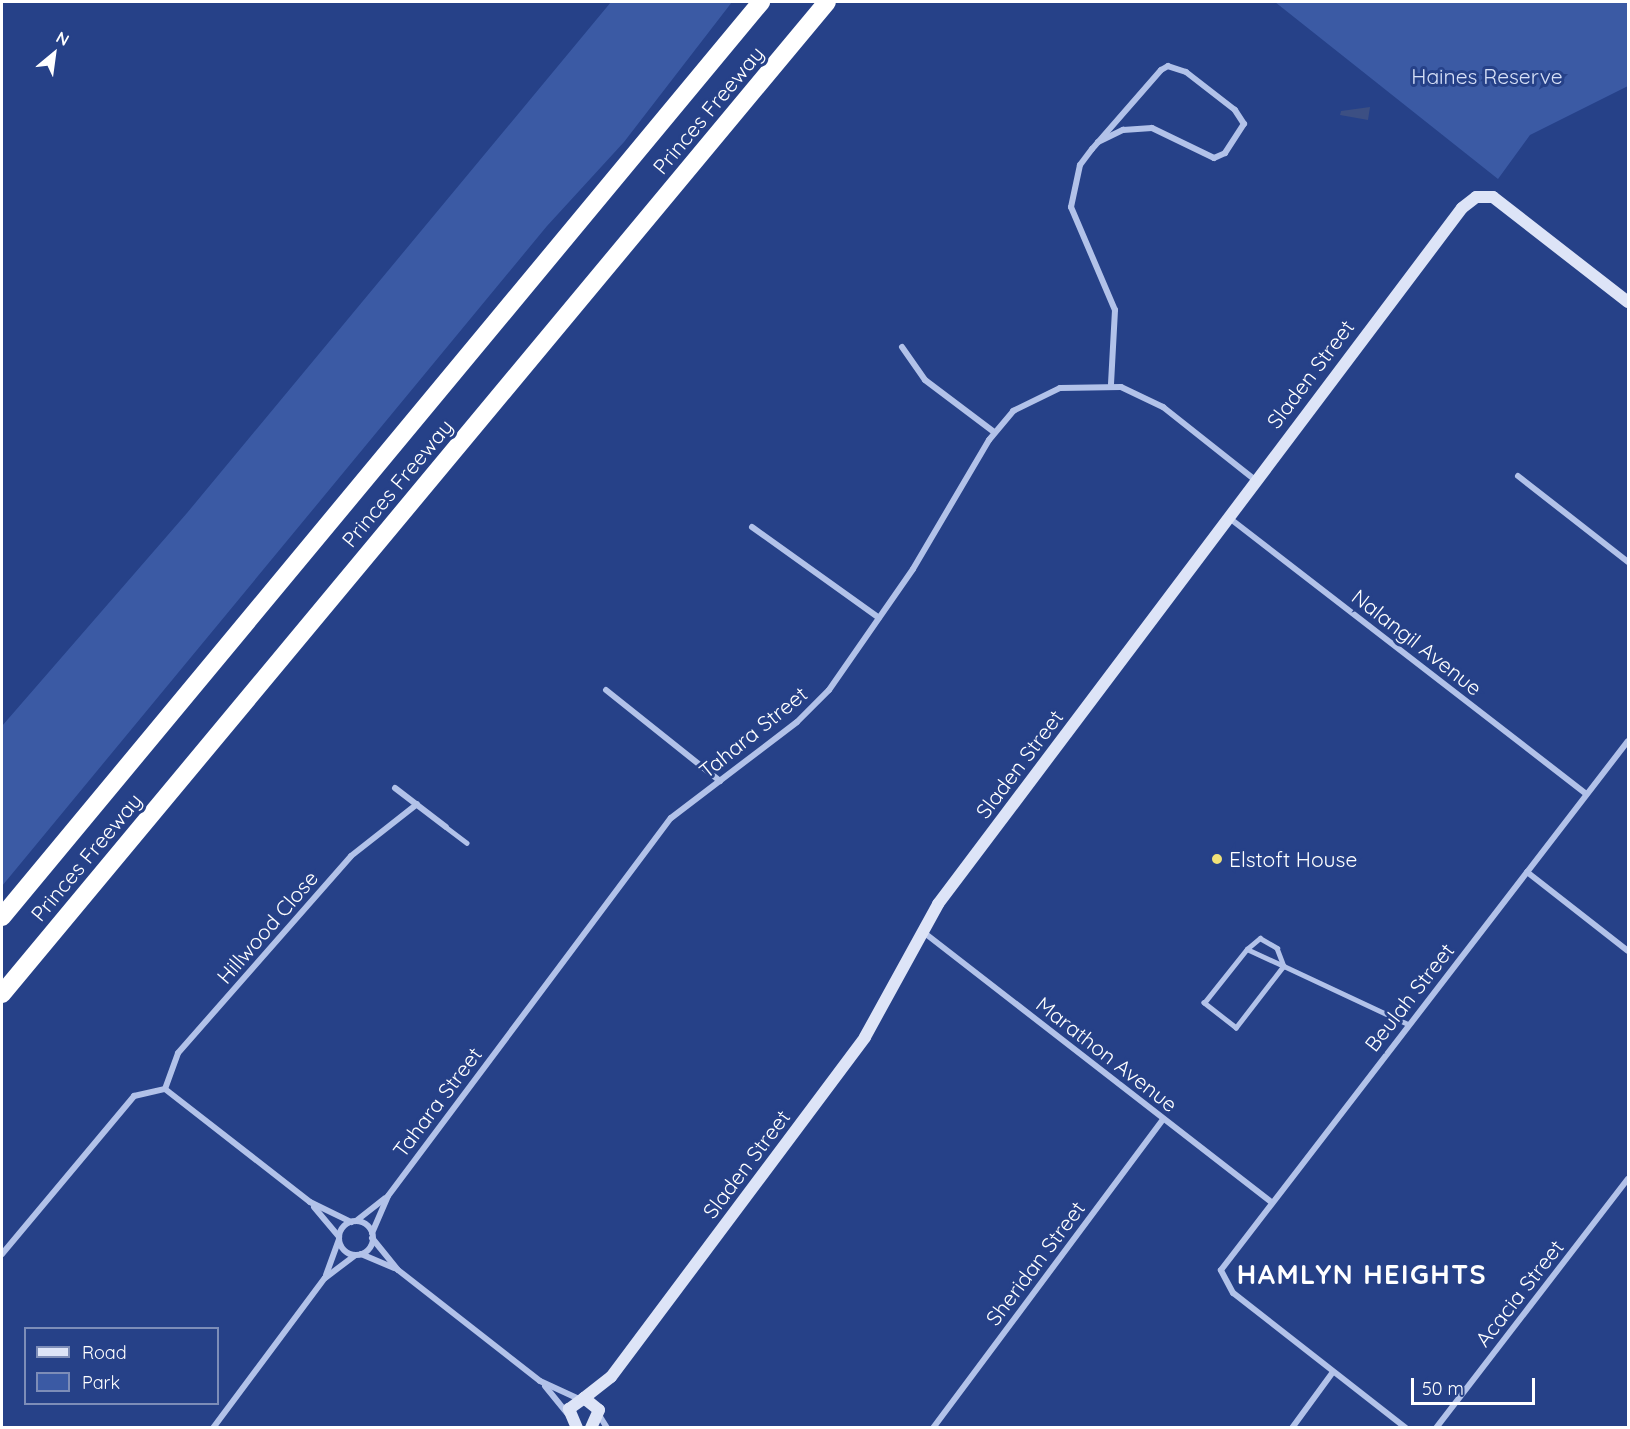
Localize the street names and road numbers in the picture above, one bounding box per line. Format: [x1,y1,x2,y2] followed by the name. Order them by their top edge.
[647,41,769,179] street label: Princes Freeway
[1261,315,1359,433] street label: Sladen Street
[336,414,458,552] street label: Princes Freeway
[1347,584,1487,700] street label: Nalangil Avenue
[694,681,812,783] street label: Tahara Street
[970,705,1068,823] street label: Sladen Street
[25,788,147,926] street label: Princes Freeway
[211,865,323,989] street label: Hillwood Close
[1359,938,1459,1056] street label: Beulah Street
[1031,991,1183,1117] street label: Marathon Avenue
[387,1042,487,1162] street label: Tahara Street
[697,1105,795,1223] street label: Sladen Street
[980,1196,1090,1330] street label: Sheridan Street
[1470,1235,1568,1351] street label: Acacia Street

